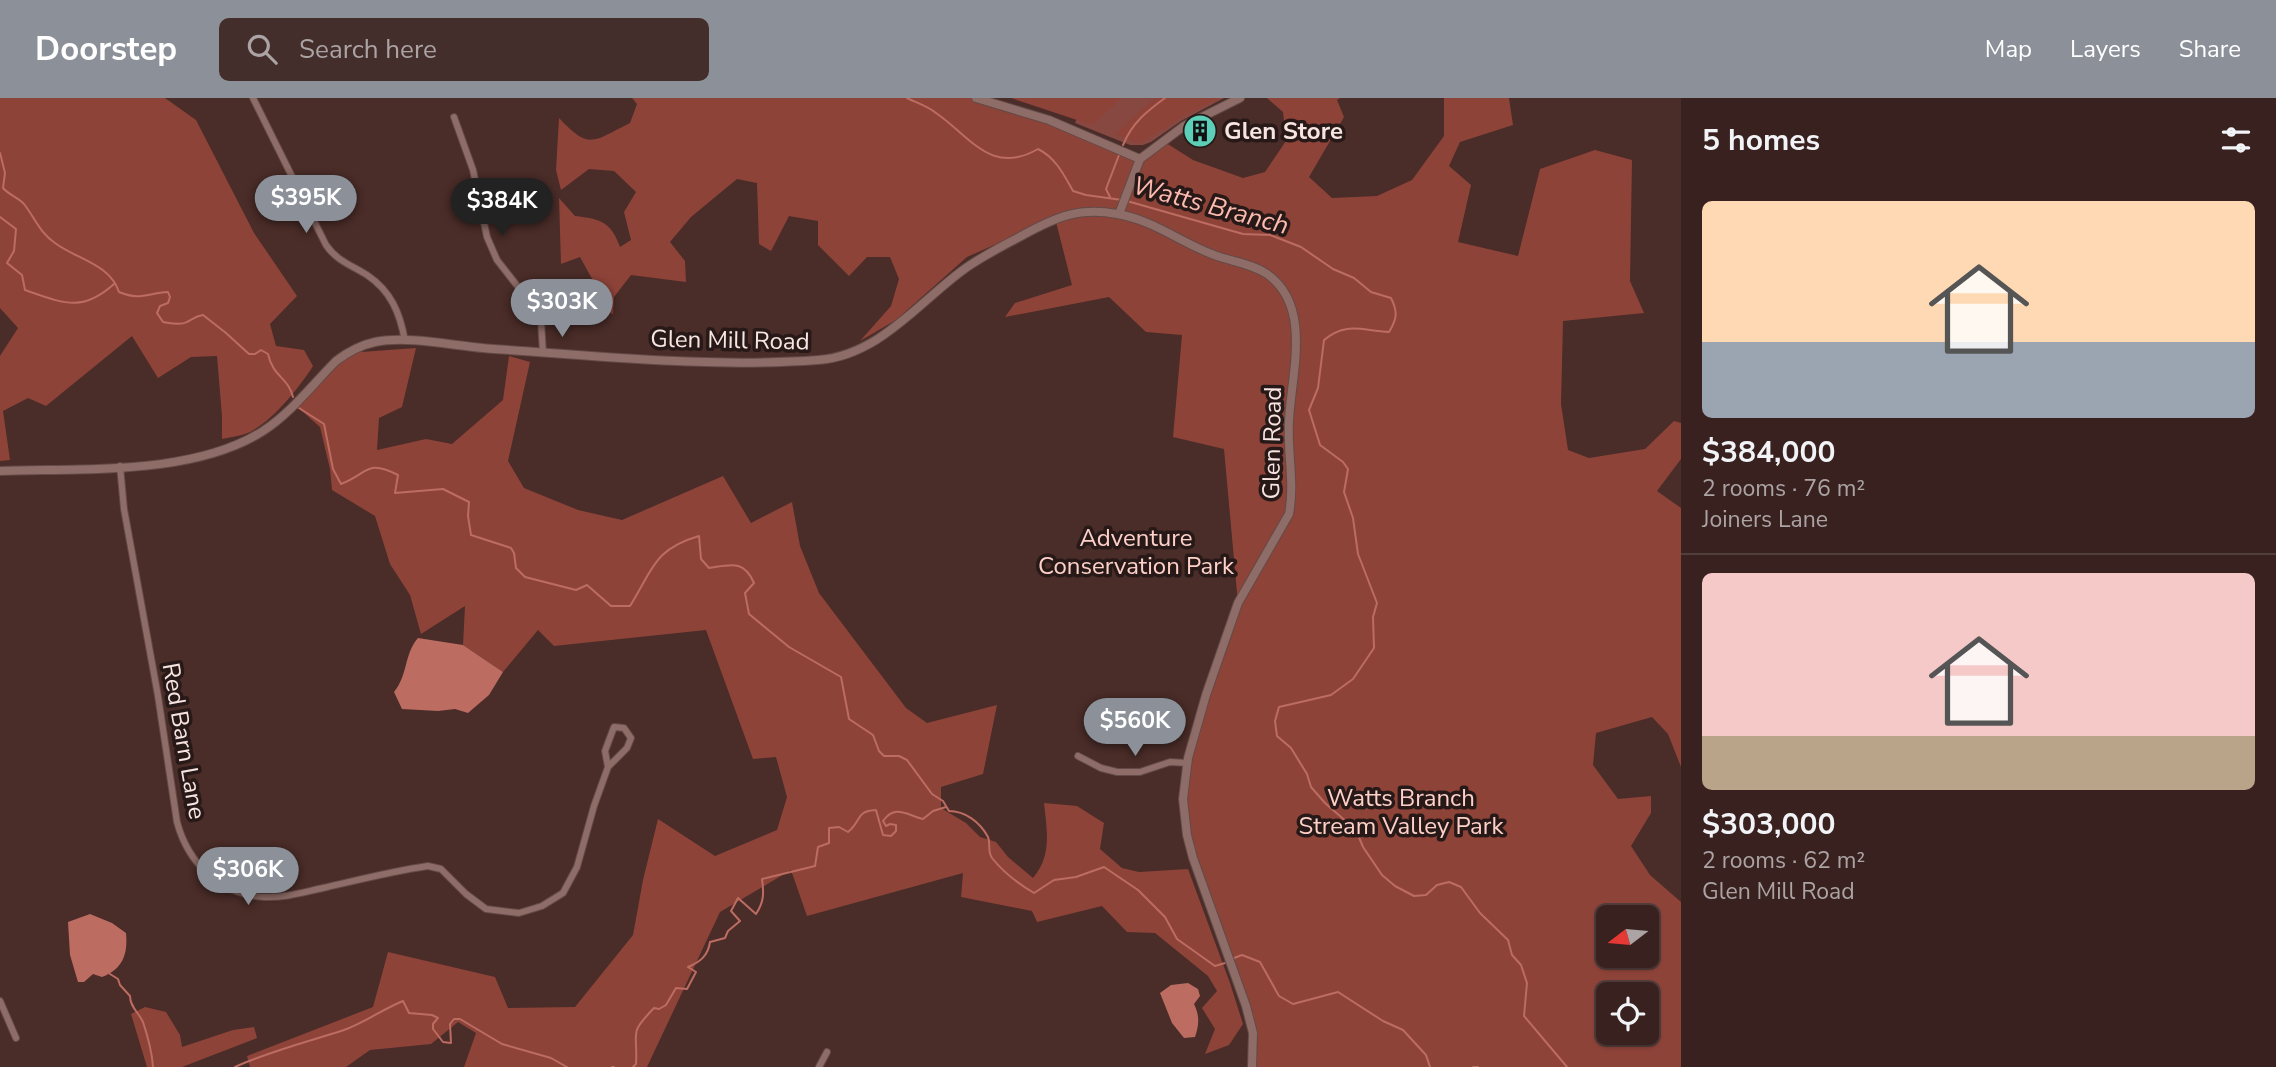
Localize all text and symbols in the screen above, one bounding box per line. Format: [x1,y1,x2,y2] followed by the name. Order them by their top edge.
[219,18,709,81] search box
[35,27,177,72] text: Doorstep
[243,30,281,68] icon: search
[299,32,437,67] text: Search here
[1985,33,2032,65] text: Map
[2070,33,2141,65] text: Layers
[2179,33,2241,65] text: Share
[1181,112,1219,150] building icon: Glen Store
[1224,115,1343,147] place label: Glen Store
[1702,120,1820,161] text: 5 homes
[2217,121,2255,159] icon: filters
[1129,168,1293,243] water label: Watts Branch
[257,176,355,235] pin: $395K
[453,178,551,238] pin: $384K
[271,182,341,213] text: $395K
[467,185,537,216] text: $384K
[1916,246,2042,372] icon: home
[513,280,611,339] pin: $303K
[527,286,597,317] text: $303K
[650,323,810,357] street label: Glen Mill Road
[1255,386,1289,500] street label: Glen Road
[1702,432,1835,473] text: $384,000
[1702,473,1865,504] text: 2 rooms · 76 m²
[1702,504,1828,535] text: Joiners Lane
[1038,522,1235,582] park label: Adventure Conservation Park
[1916,618,2042,744] icon: home
[155,660,213,822] street label: Red Barn Lane
[1086,698,1184,758] pin: $560K
[1100,705,1170,736] text: $560K
[1299,782,1504,842] park label: Watts Branch Stream Valley Park
[1702,804,1835,845] text: $303,000
[1702,845,1865,876] text: 2 rooms · 62 m²
[199,848,297,907] pin: $306K
[213,854,283,885] text: $306K
[1702,876,1855,907] text: Glen Mill Road
[1596,905,1659,968] north arrow
[1596,905,1659,1045] map controls
[1596,982,1659,1045] button: locate

